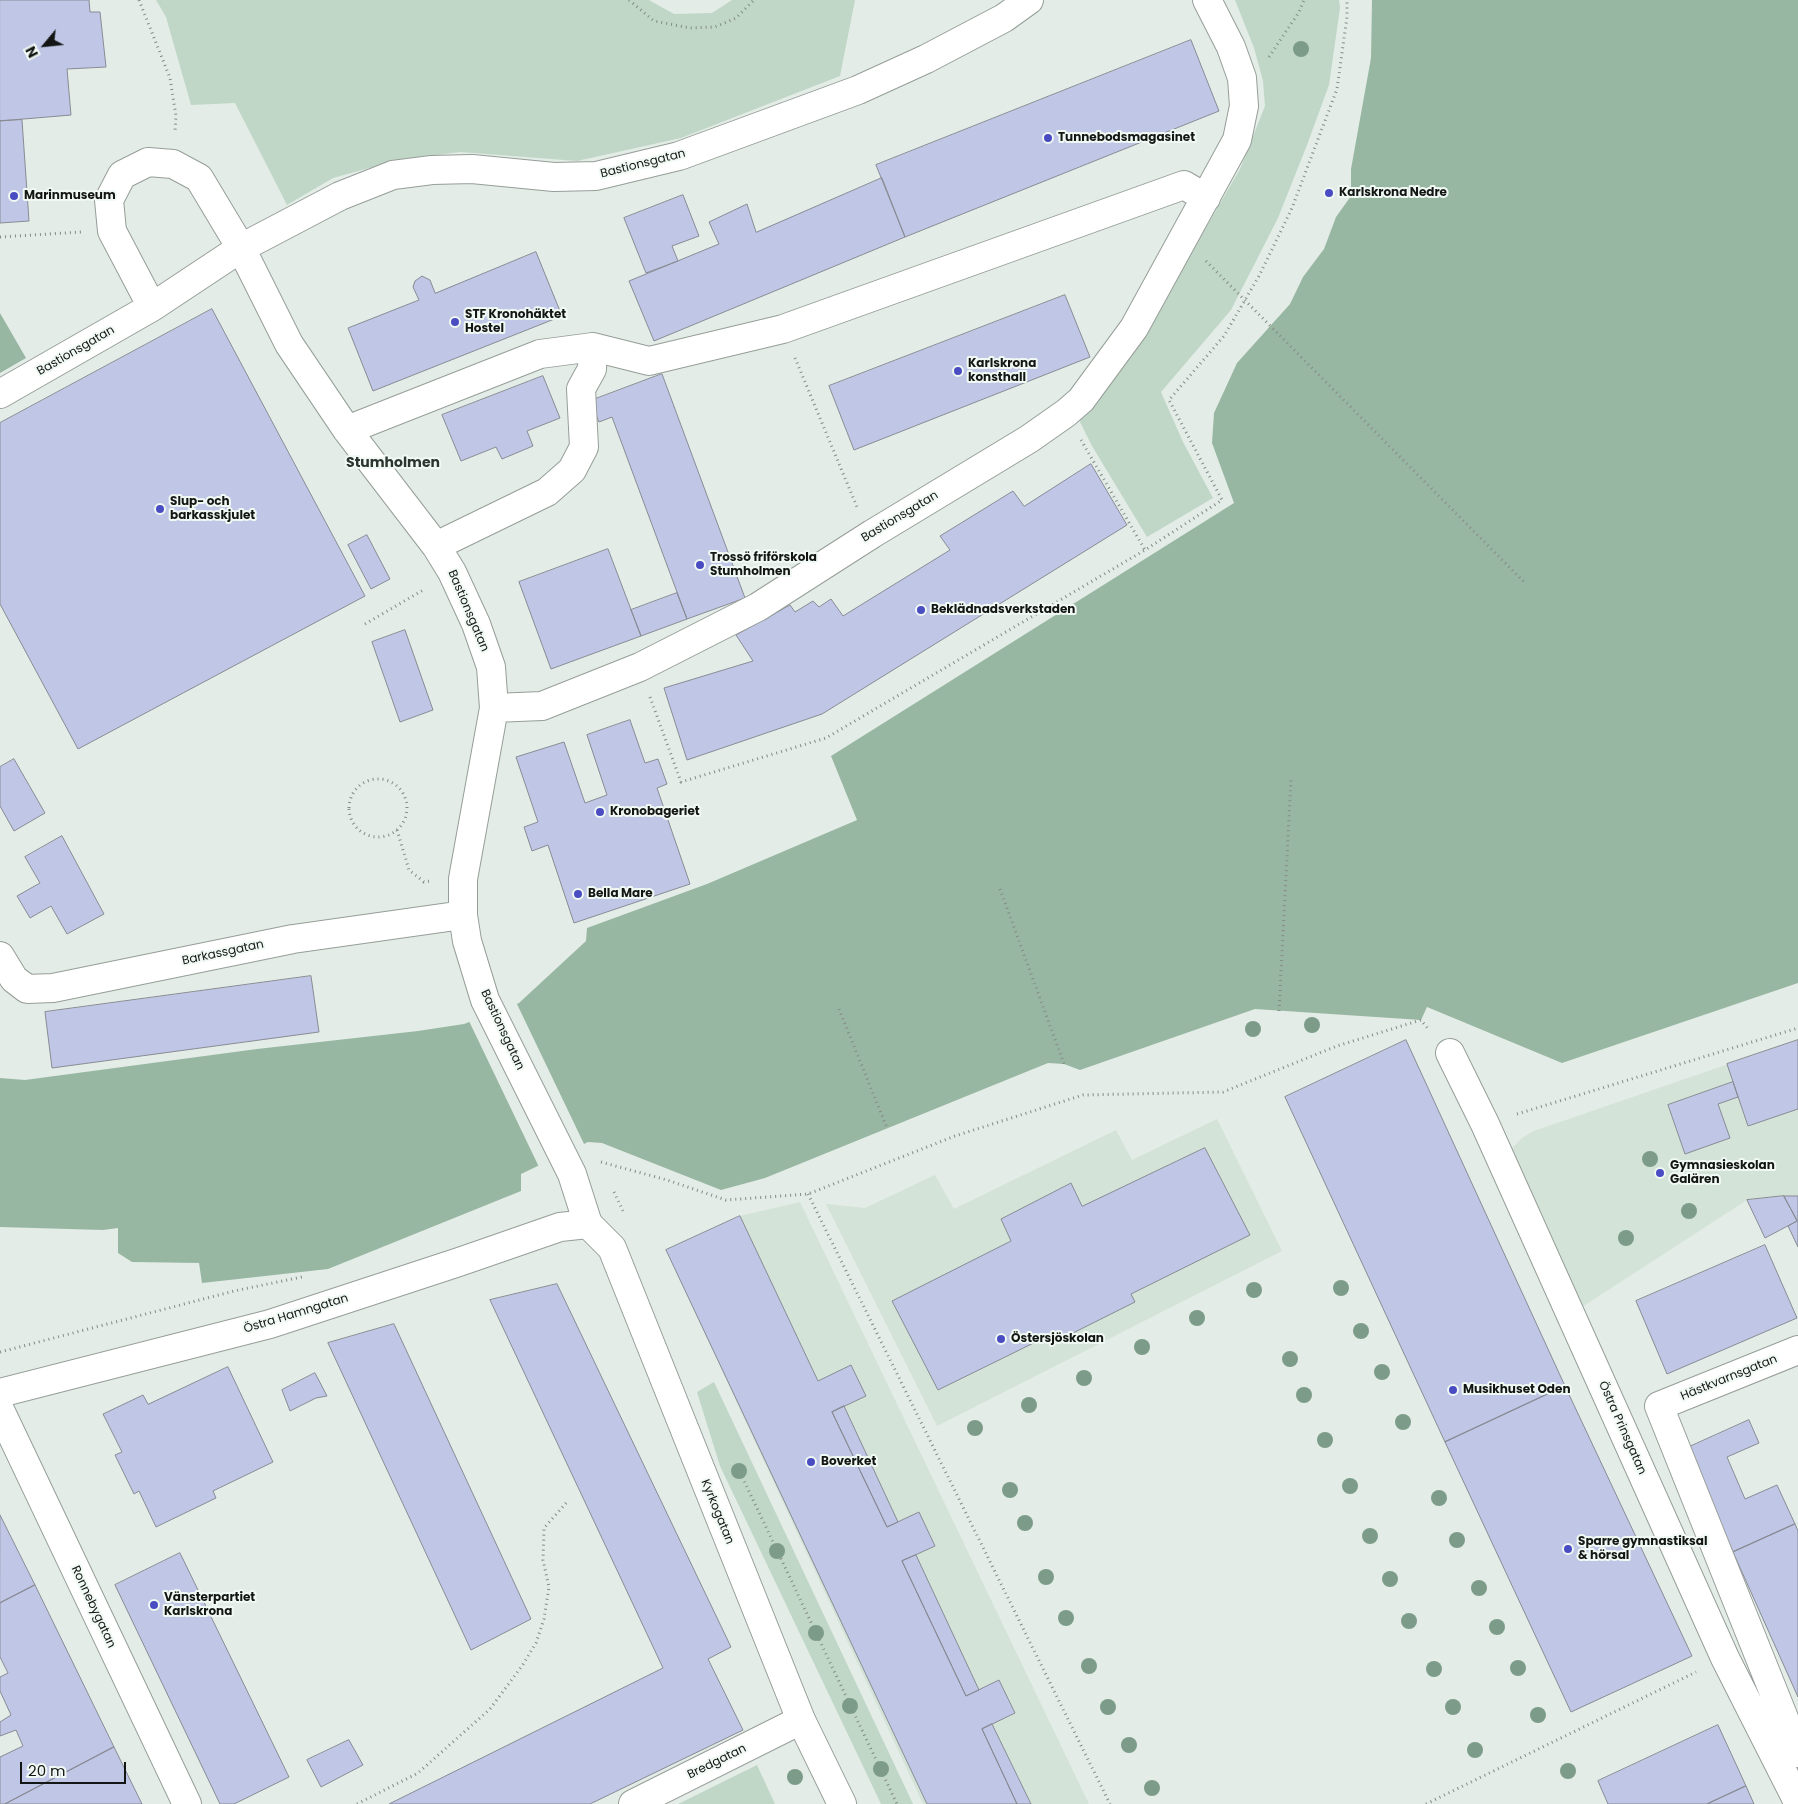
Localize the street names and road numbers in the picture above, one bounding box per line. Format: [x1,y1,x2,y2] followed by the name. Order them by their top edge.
[599,146,687,182] street label: Bastionsgatan
[35,323,117,379] street label: Bastionsgatan
[859,488,941,546] street label: Bastionsgatan
[444,568,492,654] street label: Bastionsgatan
[181,937,265,969] street label: Barkassgatan
[477,988,527,1072] street label: Bastionsgatan
[242,1291,350,1337] street label: Östra Hamngatan
[1679,1352,1779,1404] street label: Hästkvarnsgatan
[1595,1379,1649,1477] street label: Östra Prinsgatan
[697,1477,737,1547] street label: Kyrkogatan
[68,1564,118,1650] street label: Ronnebygatan
[685,1742,749,1782] street label: Bredgatan

